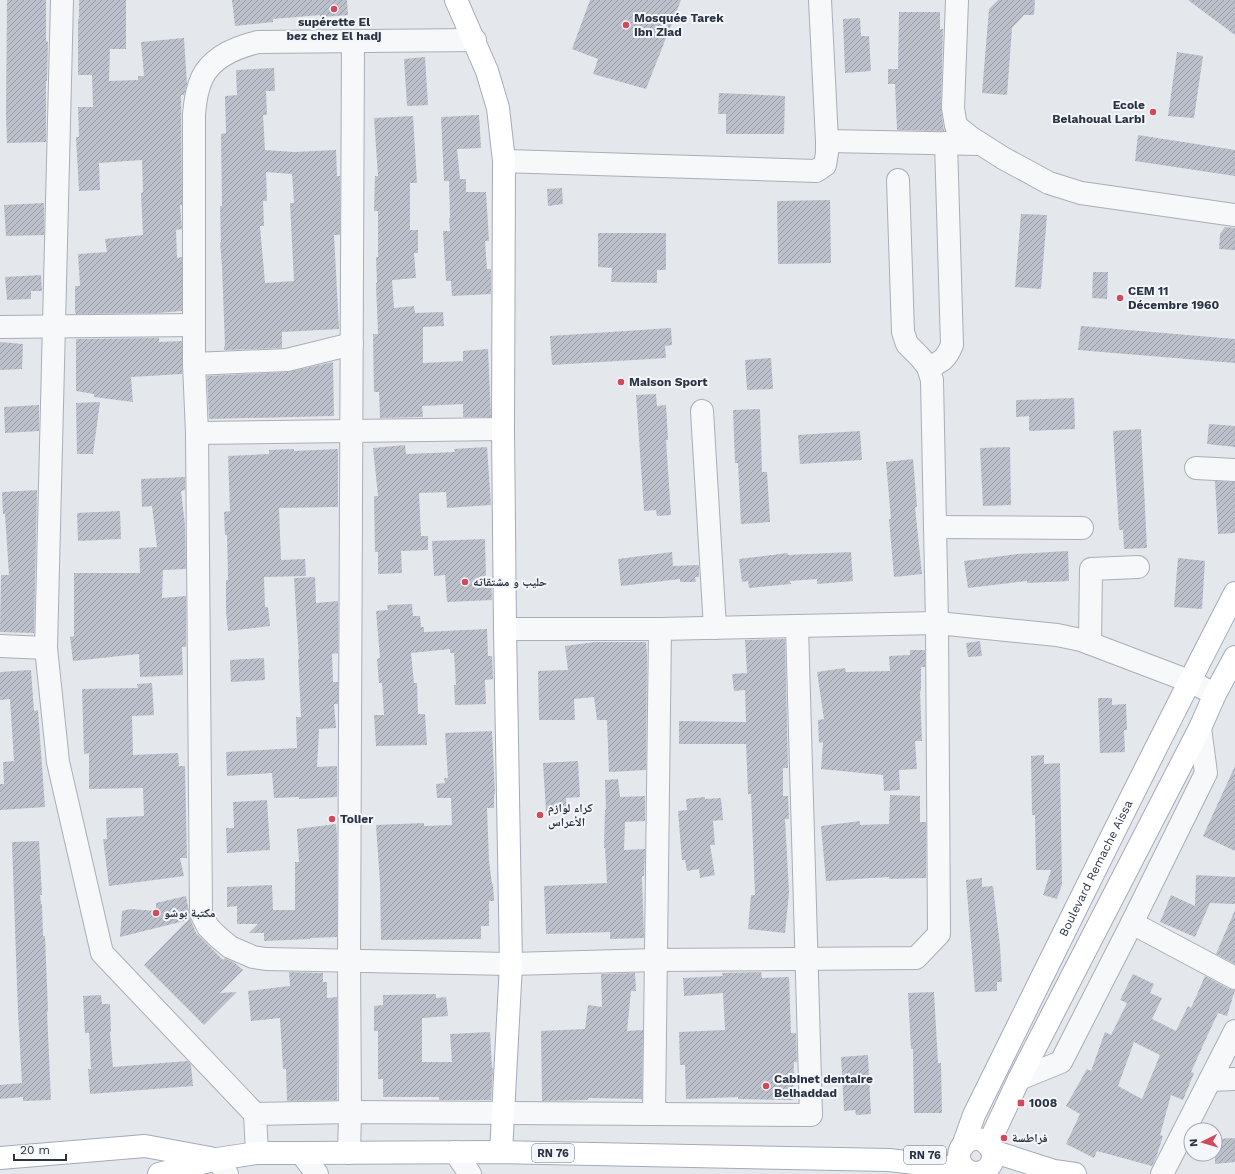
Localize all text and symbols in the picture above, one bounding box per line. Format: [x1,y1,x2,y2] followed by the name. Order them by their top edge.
[329,4,339,14] marker: supérette El bez chez El hadj
[634,11,724,39] place label: Mosquée Tarek Ibn Ziad
[286,15,382,43] place label: supérette El bez chez El hadj
[621,20,631,30] marker: Mosquée Tarek Ibn Ziad
[1052,98,1145,126] place label: Ecole Belahoual Larbi
[1148,107,1158,117] marker: Ecole Belahoual Larbi
[1128,284,1219,312] place label: CEM 11 Décembre 1960
[1115,293,1125,303] marker: CEM 11 Décembre 1960
[629,375,708,389] place label: Maison Sport
[616,377,626,387] marker: Maison Sport
[473,575,547,589] place label: حليب و مشتقاته
[460,577,470,587] marker: حليب و مشتقاته
[1056,798,1136,939] street label: Boulevard Remache Aissa
[548,801,593,830] place label: كراء لوازم الأعراس
[535,810,545,820] marker: كراء لوازم الأعراس
[340,812,374,826] place label: Tolier
[327,814,337,824] marker: Tolier
[164,906,216,920] place label: مكتبة بوشو
[151,908,161,918] marker: مكتبة بوشو
[774,1072,873,1100] place label: Cabinet dentaire Belhaddad
[761,1081,771,1091] marker: Cabinet dentaire Belhaddad
[1029,1096,1057,1110] place label: 1008
[1016,1098,1026,1108] marker: 1008
[1183,1122,1223,1162] north arrow
[1012,1131,1048,1145] place label: فراطسة
[999,1133,1009,1143] marker: فراطسة
[14,1136,66,1162] scale bar
[1187,1138,1200,1147] text: N
[20,1143,50,1157] text: 20 m
[532,1144,574,1162] road number: RN 76
[904,1146,946,1164] road number: RN 76

